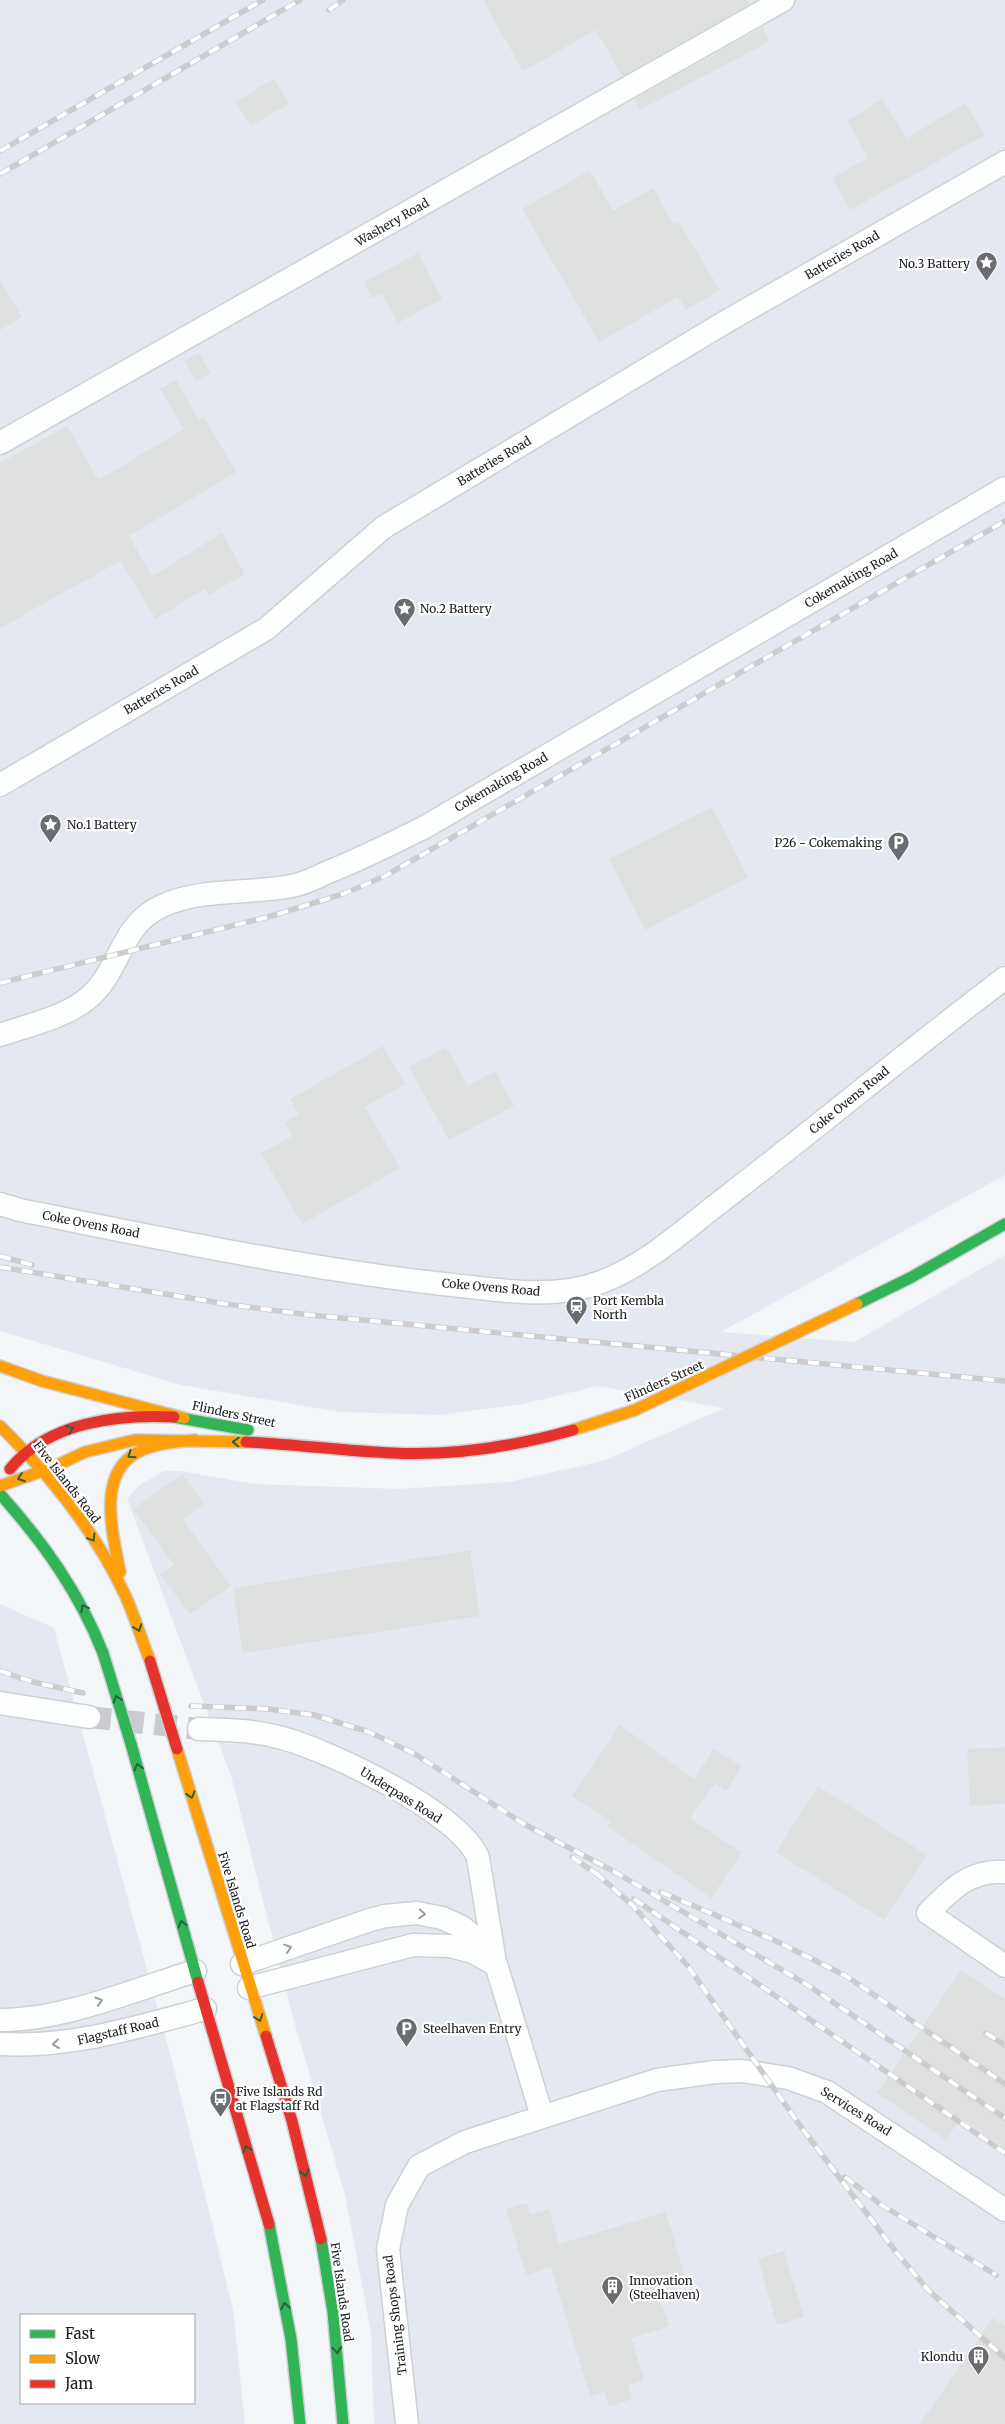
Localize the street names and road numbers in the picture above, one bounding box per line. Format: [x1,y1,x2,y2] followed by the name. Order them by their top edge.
[352,195,431,250] street label: Washery Road
[802,228,882,282] street label: Batteries Road
[454,433,534,489] street label: Batteries Road
[802,545,900,611] street label: Cokemaking Road
[121,663,201,717] street label: Batteries Road
[452,749,550,815] street label: Cokemaking Road
[806,1063,892,1137] street label: Coke Ovens Road
[41,1207,141,1241] street label: Coke Ovens Road
[441,1275,541,1299] street label: Coke Ovens Road
[622,1357,706,1405] street label: Flinders Street
[191,1398,277,1430] street label: Flinders Street
[30,1438,104,1526] street label: Five Islands Road
[357,1764,445,1826] street label: Underpass Road
[215,1850,259,1950] street label: Five Islands Road
[76,2014,160,2048] street label: Flagstaff Road
[818,2083,894,2139] street label: Services Road
[328,2241,356,2343] street label: Five Islands Road
[380,2254,410,2376] street label: Training Shops Road

